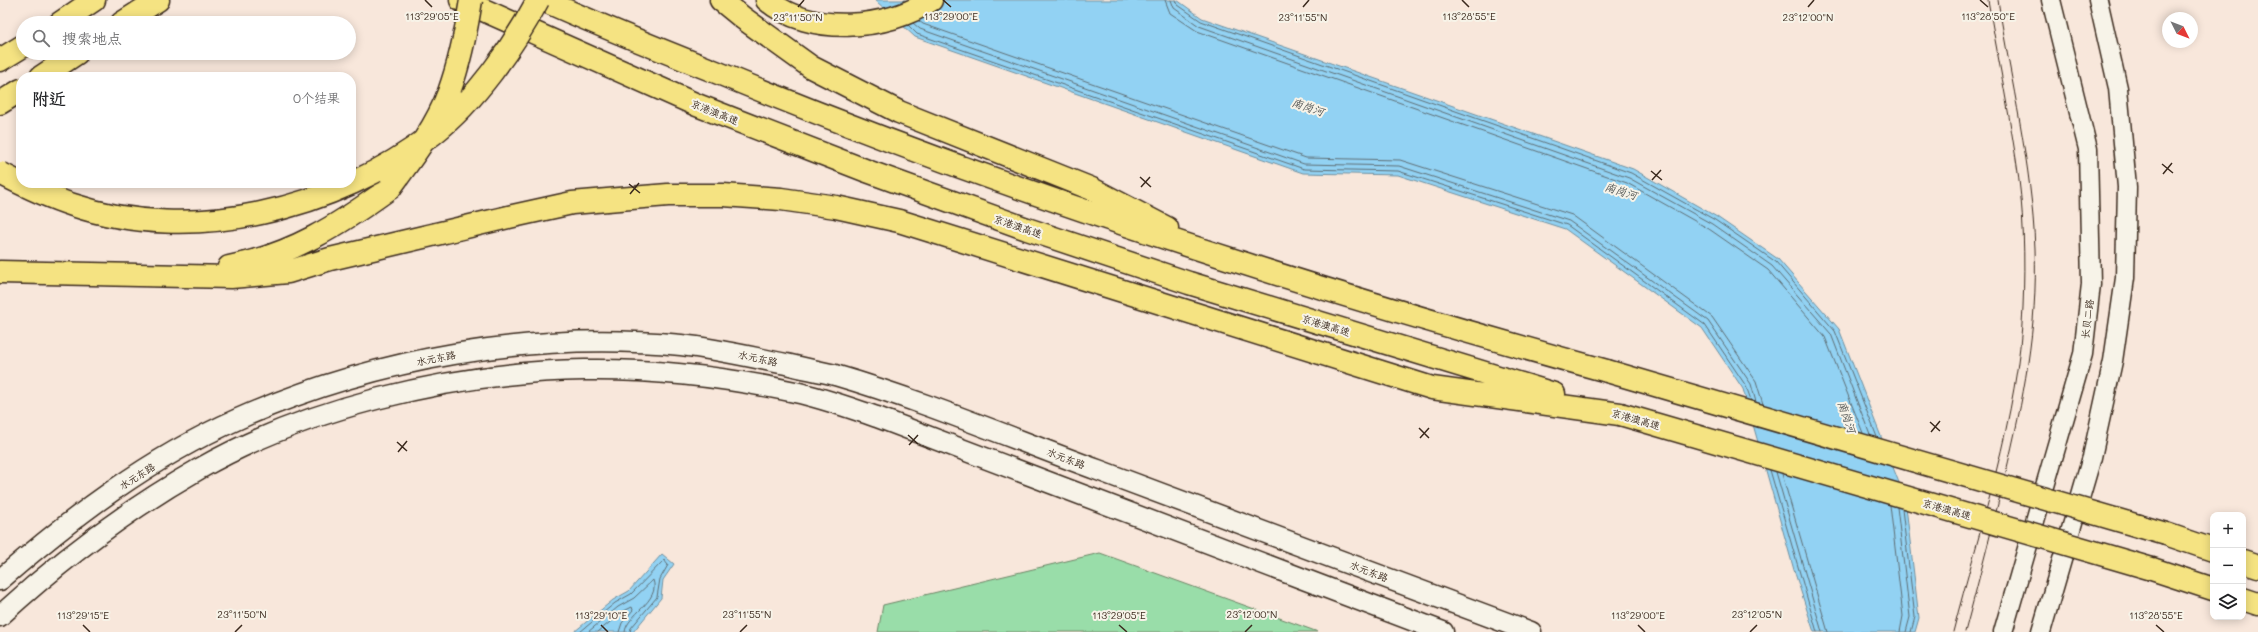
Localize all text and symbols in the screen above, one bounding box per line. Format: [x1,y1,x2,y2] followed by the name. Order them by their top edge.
[405,9,459,23] text: 113°29'05"E
[924,9,978,23] text: 113°29'00"E
[1442,9,1496,23] text: 113°28'55"E
[1961,9,2015,23] text: 113°28'50"E
[773,10,823,24] text: 23°11'50"N
[1279,10,1328,24] text: 23°11'55"N
[1783,10,1833,24] text: 23°12'00"N
[2162,12,2198,48] north arrow
[16,16,356,60] search box
[30,27,52,49] icon: search
[62,28,122,48] text: 搜索地点
[32,87,66,109] text: 附近
[293,89,340,106] text: 0个结果
[1290,94,1328,120] water label: 南岗河
[689,96,741,128] street label: 京港澳高速
[1603,179,1641,203] water label: 南岗河
[992,211,1044,241] street label: 京港澳高速
[2078,298,2096,340] street label: 长贝二路
[1300,311,1352,339] street label: 京港澳高速
[415,347,457,369] street label: 水元东路
[737,347,779,369] street label: 水元东路
[1835,399,1861,437] water label: 南岗河
[1610,405,1662,433] street label: 京港澳高速
[1045,444,1087,472] street label: 水元东路
[116,459,158,493] street label: 水元东路
[1921,495,1973,523] street label: 京港澳高速
[2210,512,2246,620] map controls
[2210,512,2246,548] button: +
[2210,548,2246,584] button: −
[1348,557,1390,585] street label: 水元东路
[2210,584,2246,620] button: layers
[217,607,267,621] text: 23°11'50"N
[723,607,772,621] text: 23°11'55"N
[1227,607,1277,621] text: 23°12'00"N
[1732,607,1782,621] text: 23°12'05"N
[57,608,109,622] text: 113°29'15"E
[575,608,627,622] text: 113°29'10"E
[1092,608,1146,622] text: 113°29'05"E
[1611,608,1665,622] text: 113°29'00"E
[2129,608,2183,622] text: 113°28'55"E

